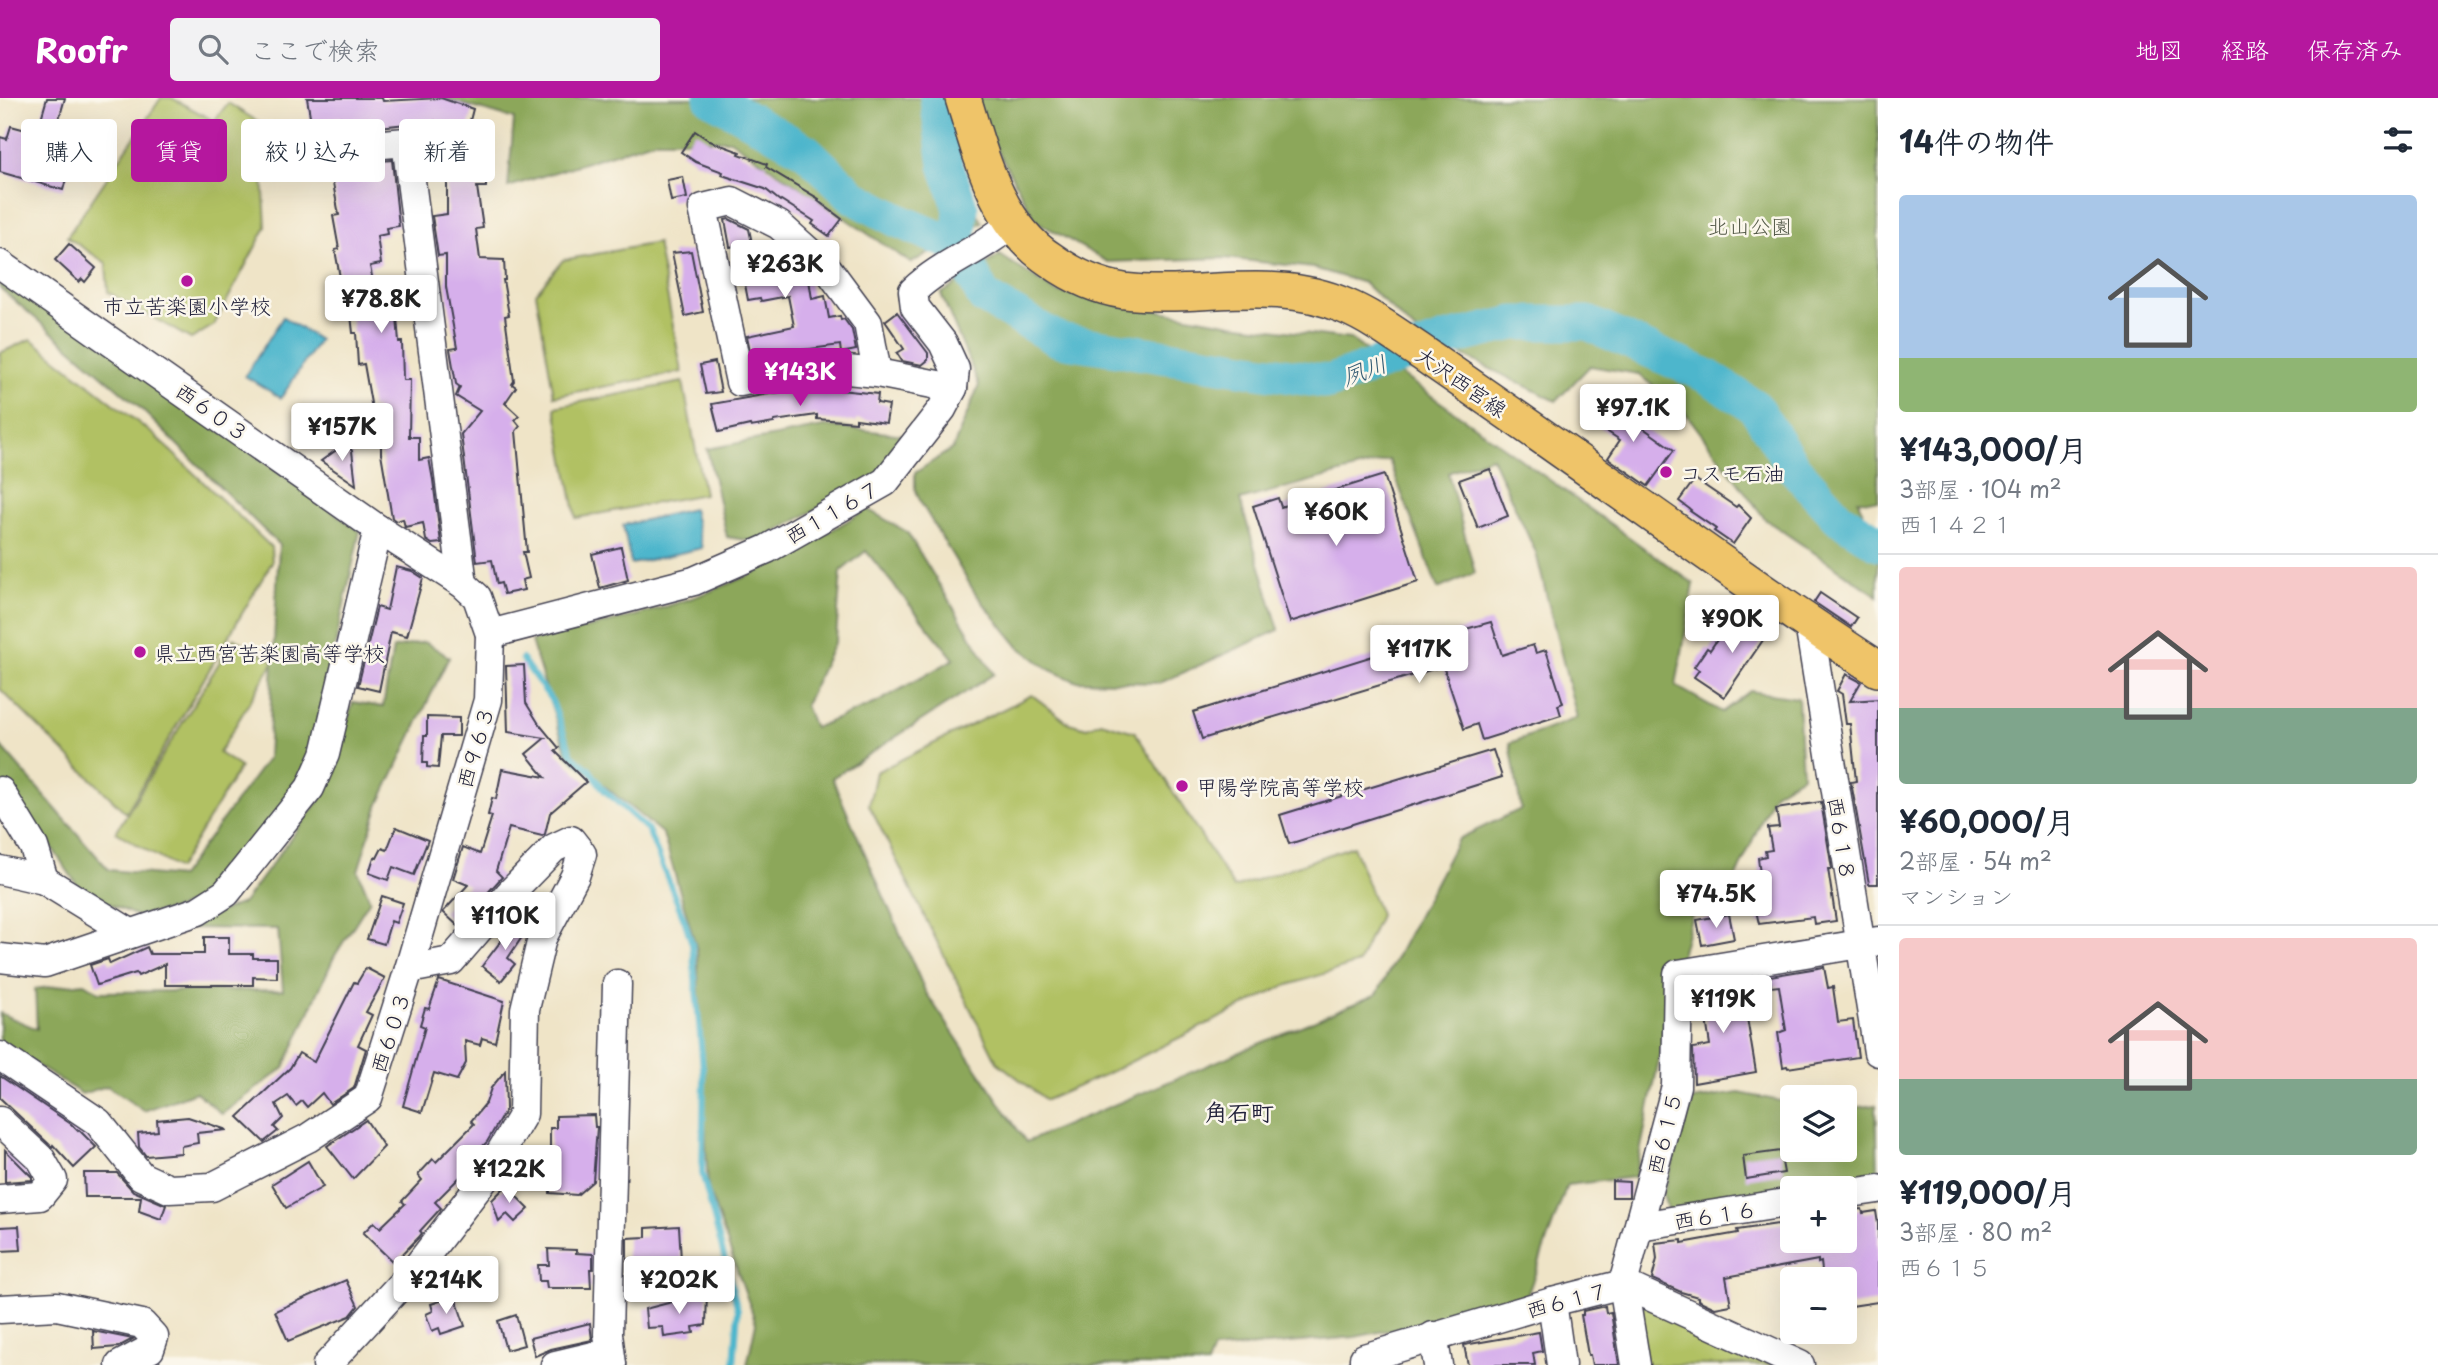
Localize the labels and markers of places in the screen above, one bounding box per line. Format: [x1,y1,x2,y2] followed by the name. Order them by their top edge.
[736,240,834,300] pin: ¥263K
[179,273,195,289] marker: 市立苦楽園小学校
[324,275,438,335] pin: ¥78.8K
[103,289,271,321] place label: 市立苦楽園小学校
[751,348,849,408] pin: ¥143K
[1576,384,1690,444] pin: ¥97.1K
[293,404,391,463] pin: ¥157K
[1680,456,1784,488] place label: コスモ石油
[1658,464,1674,480] marker: コスモ石油
[1295,489,1377,548] pin: ¥60K
[1691,596,1773,655] pin: ¥90K
[1370,626,1468,685] pin: ¥117K
[154,636,385,668] place label: 県立西宮苦楽園高等学校
[132,644,148,660] marker: 県立西宮苦楽園高等学校
[1196,770,1364,802] place label: 甲陽学院高等学校
[1174,778,1190,794] marker: 甲陽学院高等学校
[1659,870,1773,930] pin: ¥74.5K
[456,892,554,952] pin: ¥110K
[1674,976,1772,1035] pin: ¥119K
[460,1146,558,1205] pin: ¥122K
[397,1256,495,1316] pin: ¥214K
[630,1256,728,1316] pin: ¥202K

